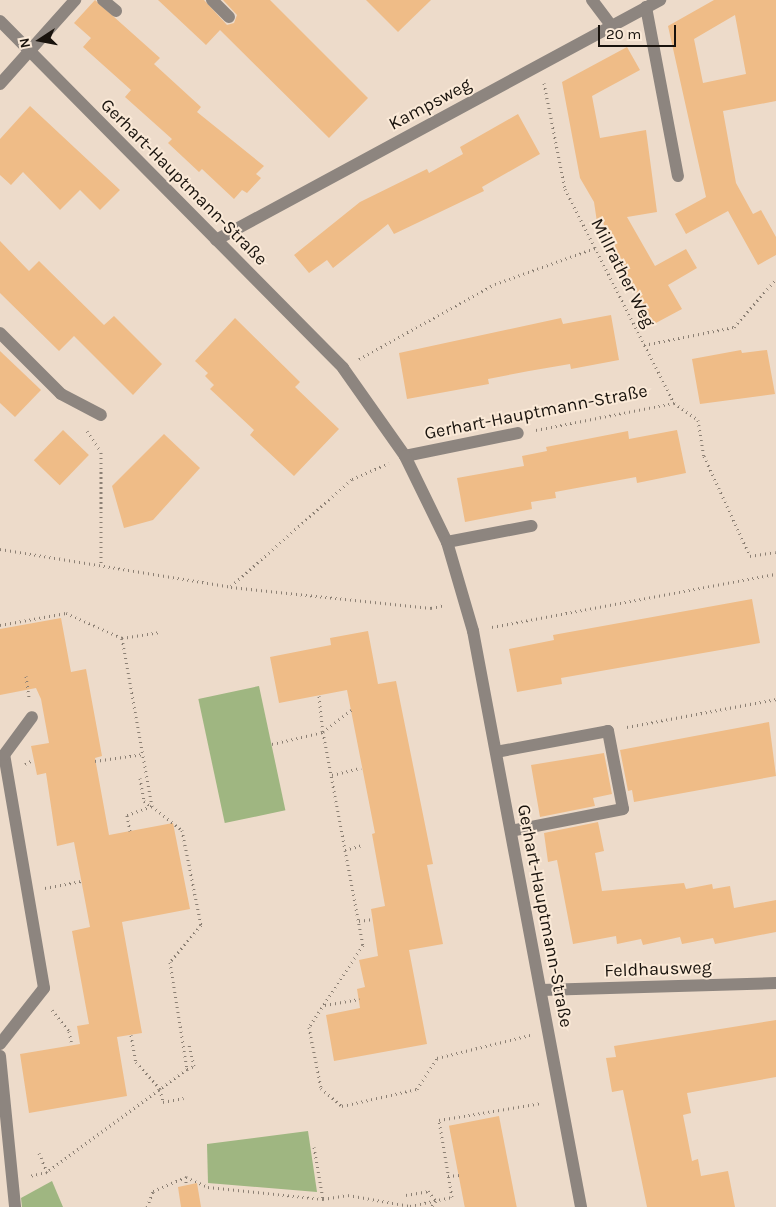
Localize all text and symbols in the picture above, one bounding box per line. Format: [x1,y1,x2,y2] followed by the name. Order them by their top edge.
[15,15,65,65] north arrow
[601,15,678,47] scale bar
[606,25,641,43] text: 20 m
[15,36,34,50] text: N
[385,73,475,135] street label: Kampsweg
[96,94,272,270] street label: Gerhart-Hauptmann-Straße
[586,215,660,331] street label: Millrather Weg
[423,380,649,444] street label: Gerhart-Hauptmann-Straße
[513,803,577,1029] street label: Gerhart-Hauptmann-Straße
[604,956,712,982] street label: Feldhausweg

